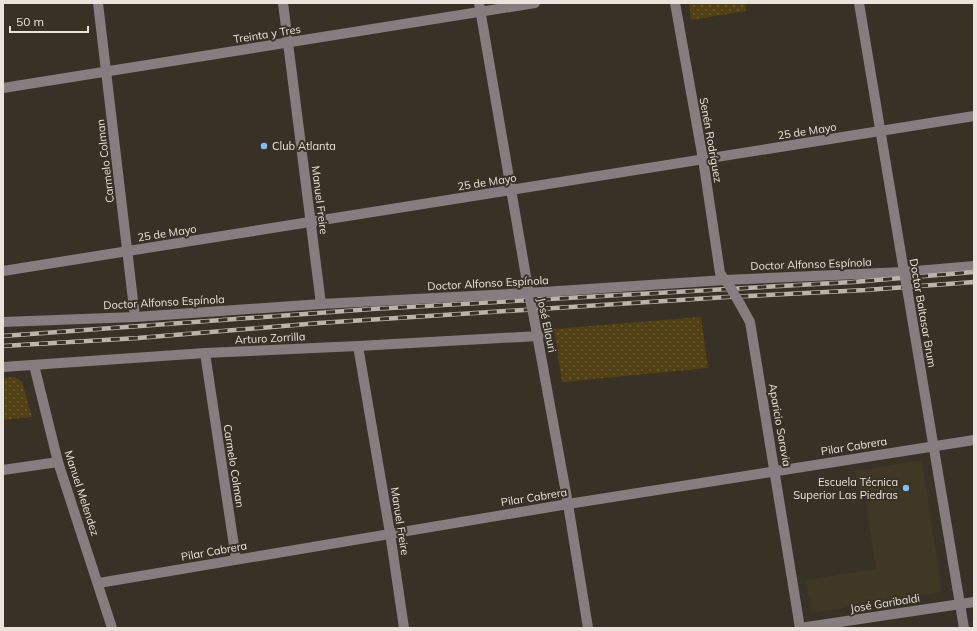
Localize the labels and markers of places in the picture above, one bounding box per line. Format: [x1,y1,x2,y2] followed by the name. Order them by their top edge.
[272,139,336,153] place label: Club Atlanta
[259,141,269,151] marker: Club Atlanta
[793,475,898,502] place label: Escuela Técnica Superior Las Piedras
[901,483,911,493] marker: Escuela Técnica Superior Las Piedras

